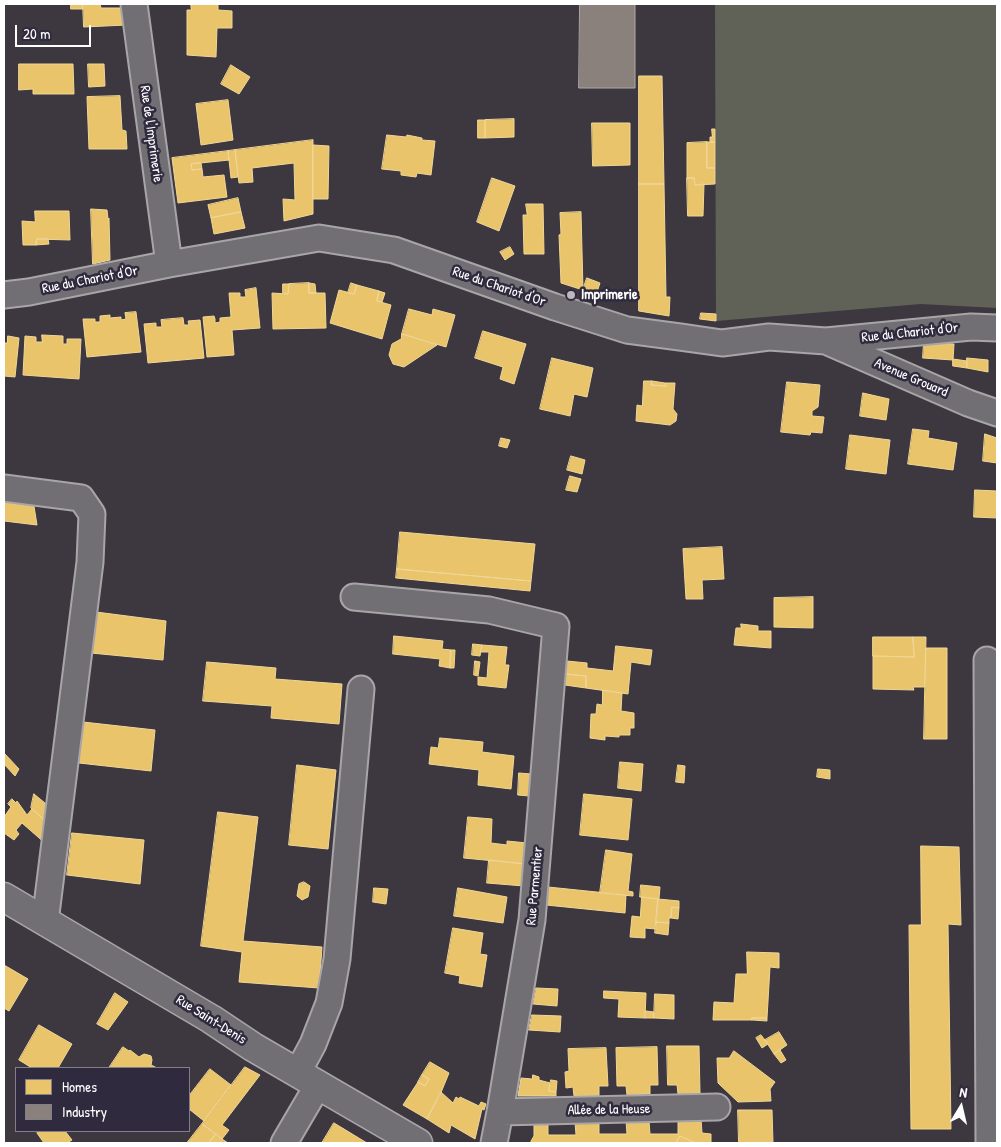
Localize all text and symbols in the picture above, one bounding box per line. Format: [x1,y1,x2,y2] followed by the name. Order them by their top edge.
[18,15,94,47] scale bar
[23,23,50,44] text: 20 m
[136,85,166,183] street label: Rue de l'Imprimerie
[41,262,139,298] street label: Rue du Chariot d'Or
[450,263,548,311] street label: Rue du Chariot d'Or
[581,287,638,303] place label: Imprimerie
[565,289,577,301] marker: Imprimerie
[861,320,959,346] street label: Rue du Chariot d'Or
[872,355,950,401] street label: Avenue Grouard
[523,846,547,926] street label: Rue Parmentier
[173,992,249,1048] street label: Rue Saint-Denis
[15,1067,190,1132] legend
[62,1076,97,1097] text: Homes
[936,1082,986,1132] north arrow
[958,1082,969,1102] text: N
[62,1101,107,1122] text: Industry
[568,1101,650,1119] street label: Allée de la Heuse

